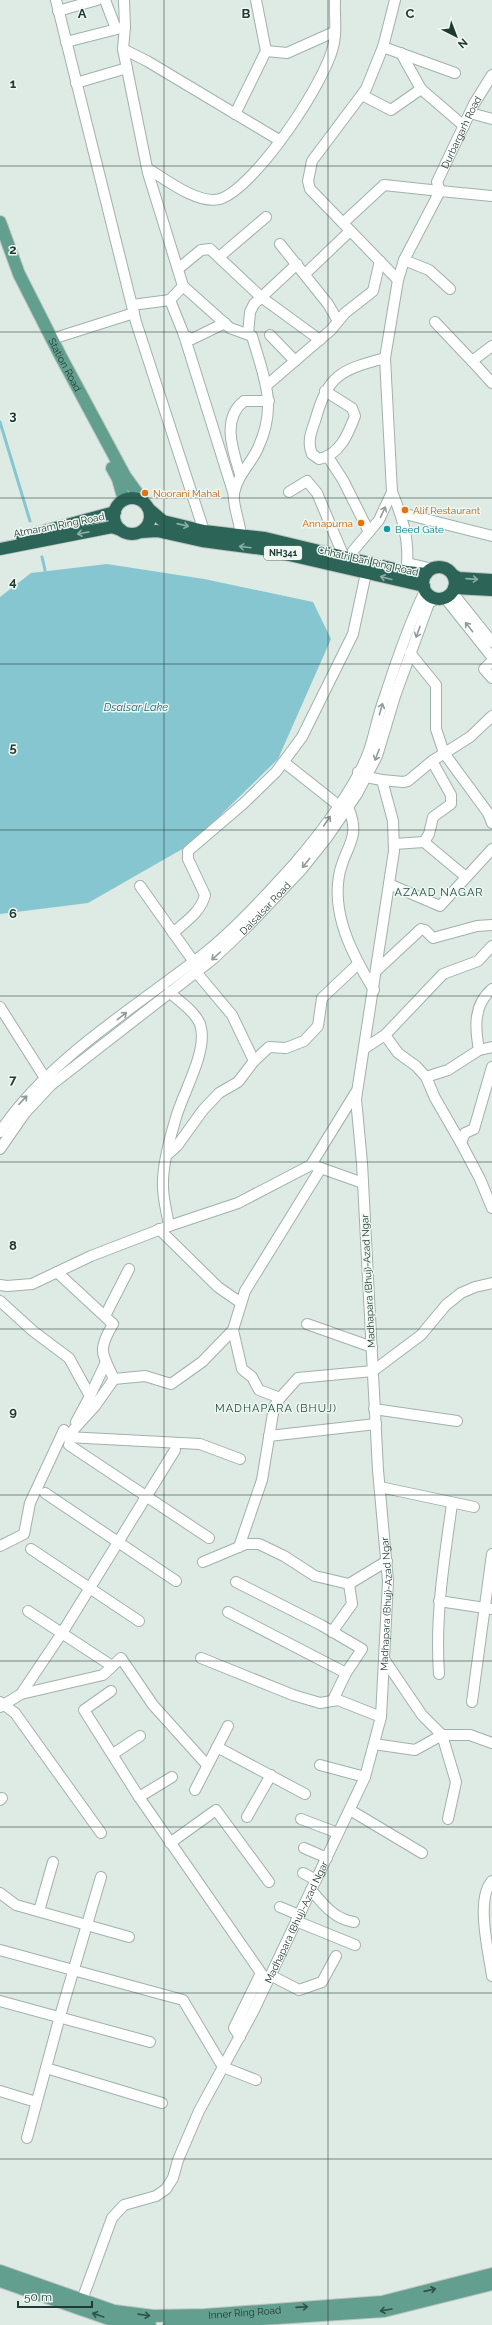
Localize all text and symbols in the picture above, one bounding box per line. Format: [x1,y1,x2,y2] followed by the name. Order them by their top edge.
[78,6,87,21] text: A
[242,6,251,21] text: B
[406,6,415,21] text: C
[436,16,476,56] north arrow
[455,35,470,51] text: N
[10,76,17,91] text: 1
[439,94,483,170] street label: Durbargarh Road
[9,242,17,257] text: 2
[47,336,84,393] street label: Station Road
[9,408,17,423] text: 3
[140,488,150,498] marker: Noorani Mahal
[153,488,220,499] place label: Noorani Mahal
[400,505,410,515] marker: Alif Restaurant
[413,505,481,516] place label: Alif Restaurant
[379,506,387,518] one-way arrow
[13,511,105,539] street label: Atmaram Ring Road
[302,518,353,529] place label: Annapurna
[356,518,366,528] marker: Annapurna
[176,522,189,530] one-way arrow
[382,524,392,534] marker: Beed Gate
[395,524,444,535] place label: Beed Gate
[77,529,90,537] one-way arrow
[239,543,252,550] one-way arrow
[317,544,419,578] street label: Chhatri Bari Ring Road
[264,546,302,560] road number: NH341
[9,574,17,589] text: 4
[379,574,392,581] one-way arrow
[465,575,478,582] one-way arrow
[464,622,473,633] one-way arrow
[414,625,422,637] one-way arrow
[104,701,168,714] water label: Dsalsar Lake
[378,703,385,716] one-way arrow
[9,740,17,755] text: 5
[373,748,381,760] one-way arrow
[323,816,331,827] one-way arrow
[302,858,311,869] one-way arrow
[237,879,292,937] street label: Dalsalsar Road
[394,886,484,899] district label: AZAAD NAGAR
[9,906,17,921] text: 6
[210,952,221,961] one-way arrow
[116,1012,127,1020] one-way arrow
[9,1072,17,1087] text: 7
[18,1095,28,1105] one-way arrow
[359,1213,377,1348] street label: Madhapara (Bhuj)-Azad Ngar
[9,1238,17,1253] text: 8
[215,1402,337,1415] district label: MADHAPARA (BHUJ)
[9,1404,17,1419] text: 9
[378,1536,394,1671] street label: Madhapara (Bhuj)-Azad Ngar
[262,1859,330,1985] street label: Madhapara (Bhuj)-Azad Ngar
[18,2283,92,2309] scale bar
[423,2286,436,2294] one-way arrow
[24,2290,52,2304] text: 50 m
[208,2304,282,2320] street label: Inner Ring Road
[295,2304,308,2311] one-way arrow
[380,2306,393,2314] one-way arrow
[91,2311,104,2318] one-way arrow
[137,2311,150,2319] one-way arrow

